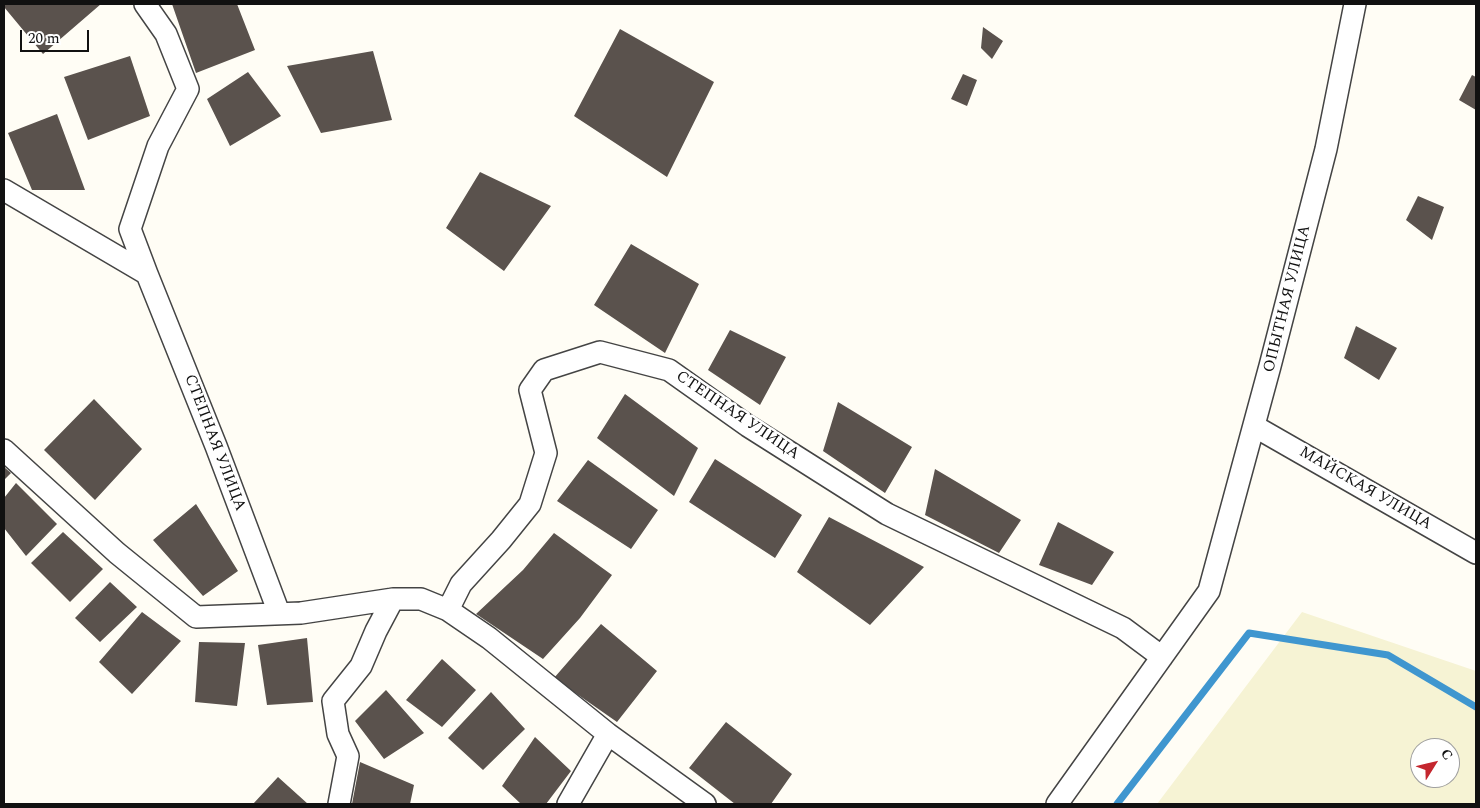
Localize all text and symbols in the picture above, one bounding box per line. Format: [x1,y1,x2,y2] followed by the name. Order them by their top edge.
[22,20,91,52] scale bar
[28,27,60,50] text: 20 m
[1260,223,1316,375] street label: ОПЫТНАЯ УЛИЦА
[672,368,802,464] street label: СТЕПНАЯ УЛИЦА
[179,372,249,514] street label: СТЕПНАЯ УЛИЦА
[1295,443,1435,535] street label: МАЙСКАЯ УЛИЦА
[1410,738,1460,788] north arrow
[1435,744,1458,765] text: С

